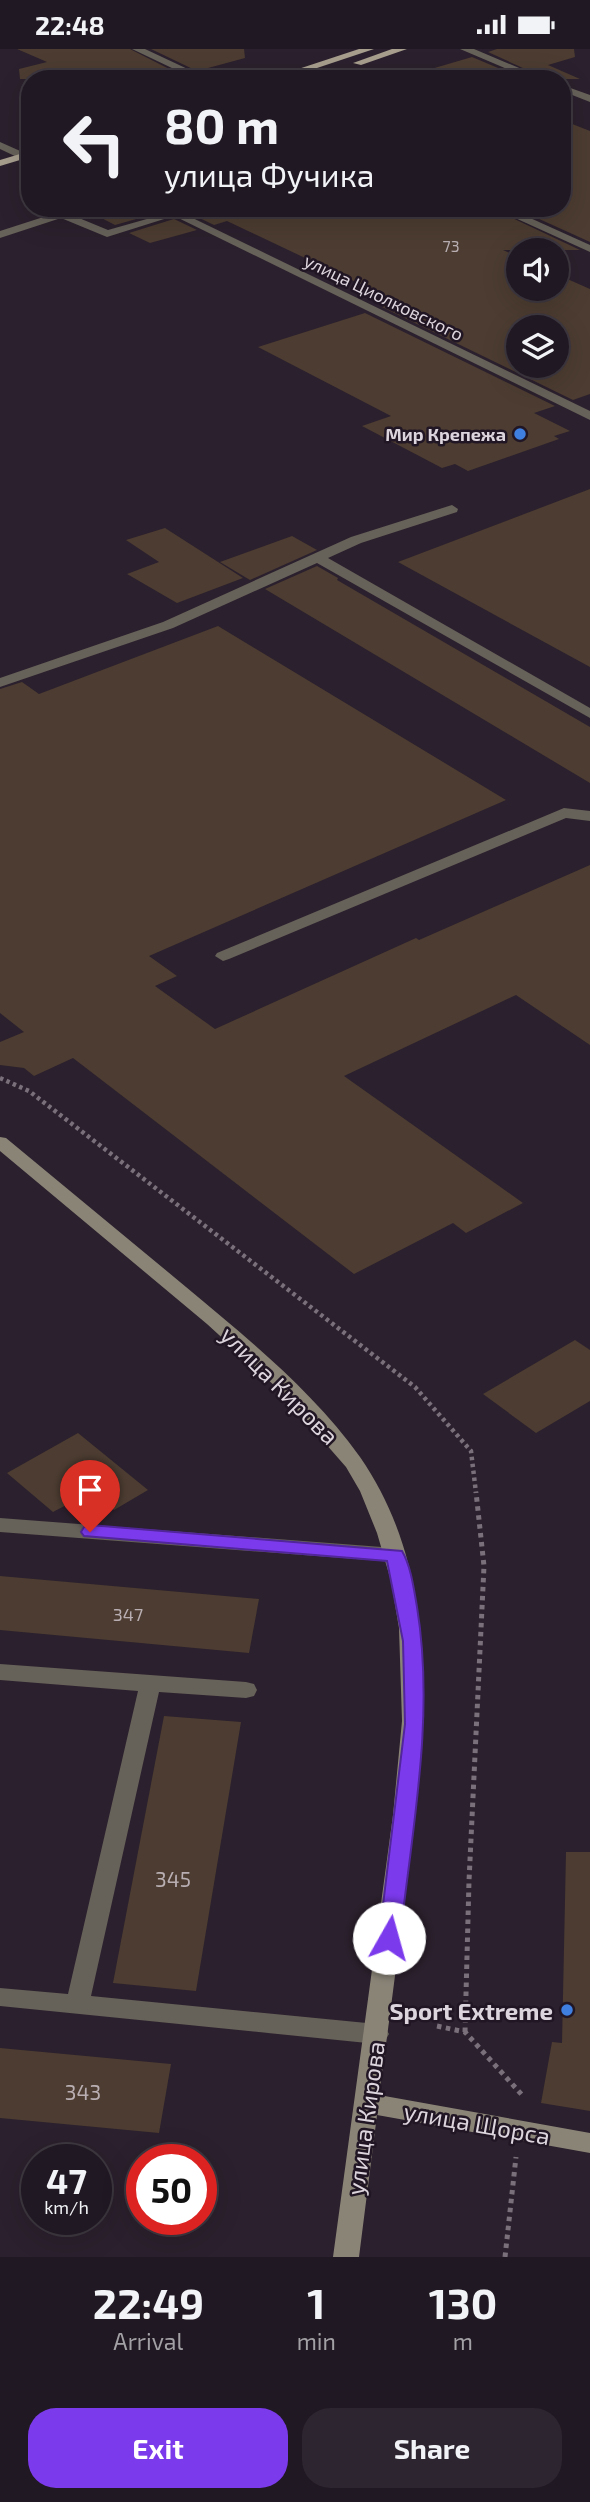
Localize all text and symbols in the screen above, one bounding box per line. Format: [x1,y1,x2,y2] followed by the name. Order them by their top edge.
[35,9,105,40] text: 22:48
[164,95,279,154] text: 80 m
[49,98,140,189] icon: left
[164,155,374,193] text: улица Фучика
[442,236,460,255] house number: 73
[506,238,569,378] map controls
[506,238,569,301] button: sound
[301,249,467,345] street label: улица Циолковского
[506,315,569,378] button: layers
[385,423,506,445] place label: Мир Крепежа
[512,426,528,442] marker: Мир Крепежа
[214,1320,345,1451] street label: улица Кирова
[60,1460,120,1532] pin
[71,1471,109,1509] icon: arrive
[113,1603,143,1625] house number: 347
[155,1866,191,1891] house number: 345
[352,1901,426,1975] position arrow
[390,1996,553,2025] place label: Sport Extreme
[559,2002,575,2018] marker: Sport Extreme
[340,2039,391,2197] street label: улица Кирова
[65,2079,101,2104] house number: 343
[401,2096,552,2151] street label: улица Щорса
[126,2144,217,2235] speed limit sign: 50
[46,2159,87,2201] text: 47
[44,2196,89,2218] text: km/h
[93,2277,204,2327] text: 22:49
[307,2277,325,2327] text: 1
[429,2277,497,2327] text: 130
[113,2327,183,2355] text: Arrival
[297,2327,336,2355] text: min
[453,2327,473,2355] text: m
[28,2408,288,2488] button: Exit
[302,2408,562,2488] button: Share

